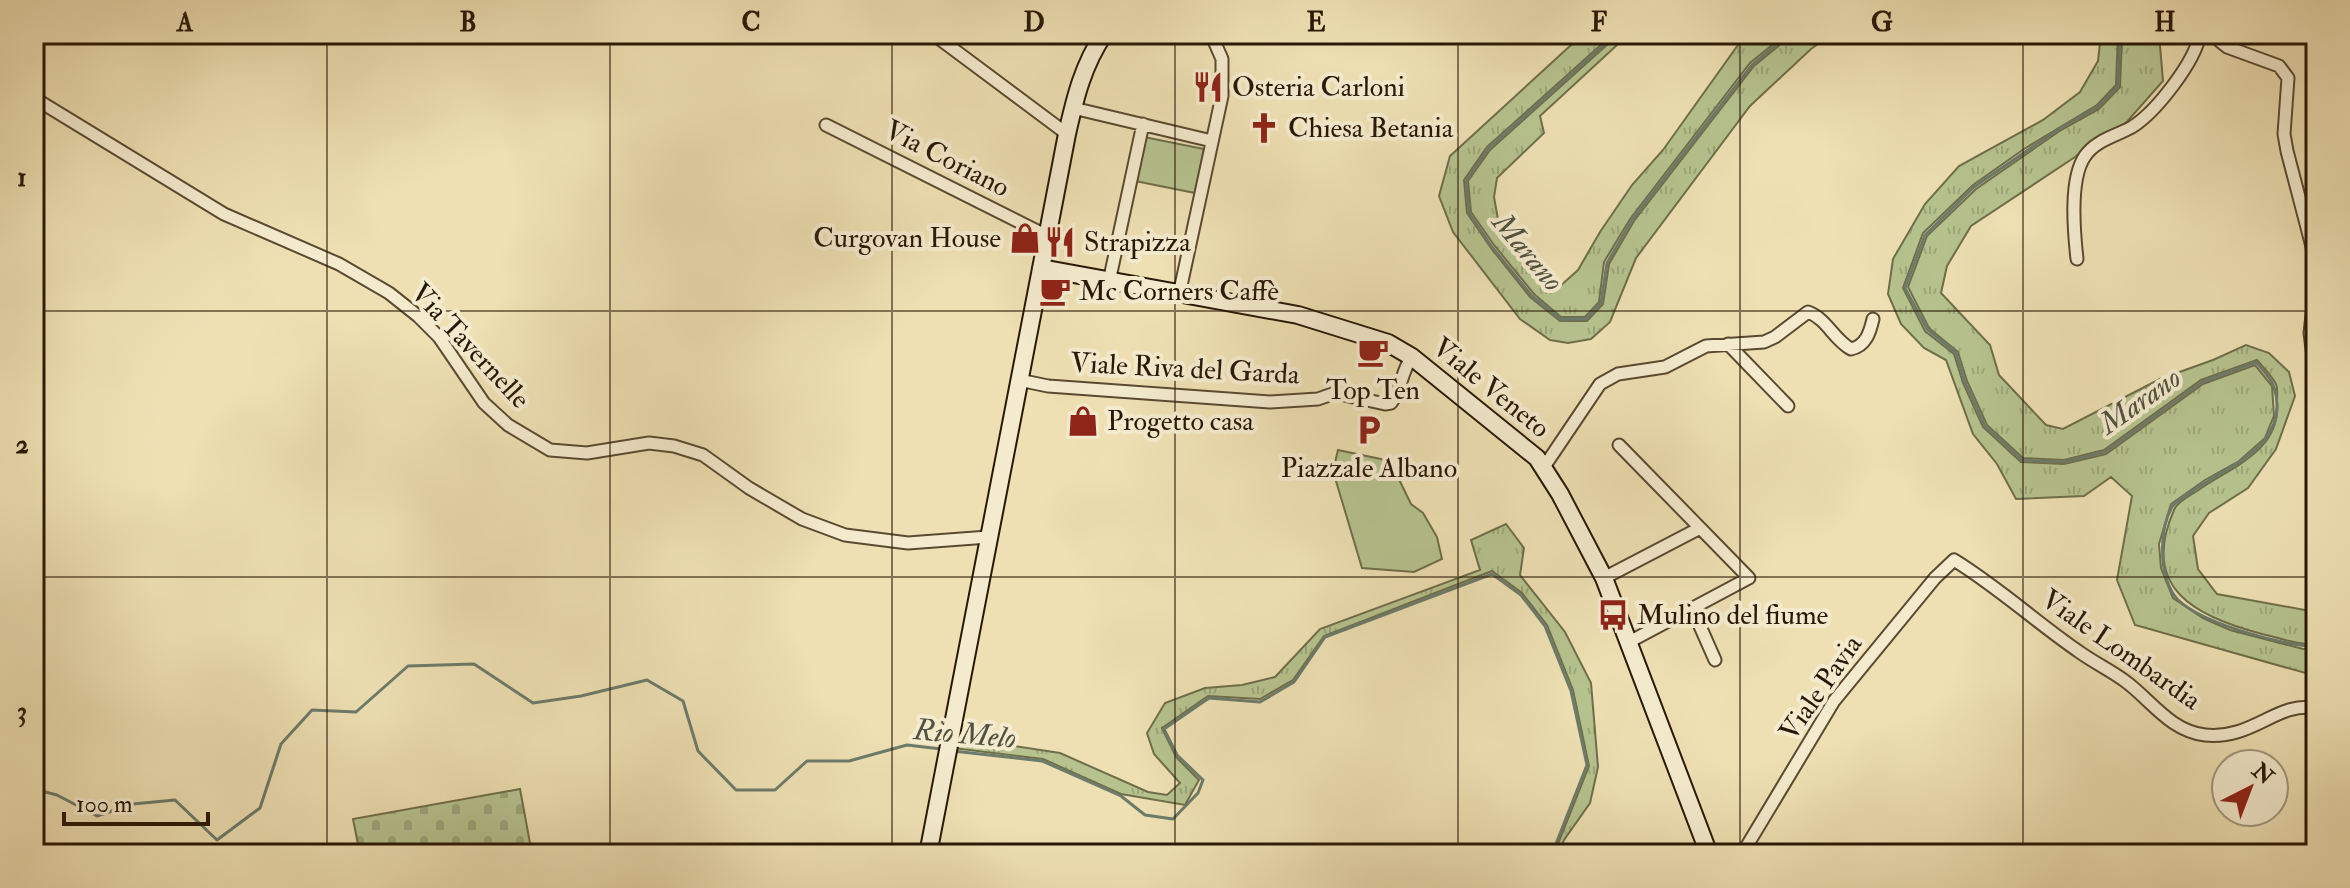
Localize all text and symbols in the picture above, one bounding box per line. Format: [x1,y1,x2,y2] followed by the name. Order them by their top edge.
[176,7,194,39] text: A
[459,7,477,39] text: B
[741,7,761,39] text: C
[1023,7,1045,39] text: D
[1307,7,1326,39] text: E
[1591,7,1608,39] text: F
[1871,7,1893,39] text: G
[2154,7,2176,39] text: H
[1191,70,1225,104] restaurant icon: Osteria Carloni
[1232,70,1405,105] place label: Osteria Carloni
[1247,111,1281,145] church icon: Chiesa Betania
[1288,111,1454,146] place label: Chiesa Betania
[879,113,1015,205] street label: Via Coriano
[17,162,27,194] text: 1
[1483,203,1572,299] water label: Marano
[813,221,1001,256] place label: Curgovan House
[1008,221,1042,255] shop icon: Curgovan House
[1043,225,1077,259] restaurant icon: Strapizza
[1084,225,1191,260] place label: Strapizza
[1038,274,1072,308] cafe icon: Mc Corners Caffè
[1079,274,1279,309] place label: Mc Corners Caffè
[403,276,537,416] street label: Via Tavernelle
[1425,330,1557,446] street label: Viale Veneto
[1356,335,1390,369] cafe icon: Top Ten
[1070,346,1301,392] street label: Viale Riva del Garda
[2090,360,2188,444] water label: Marano
[1326,373,1420,408] place label: Top Ten
[1066,404,1100,438] shop icon: Progetto casa
[1107,404,1254,439] place label: Progetto casa
[1352,413,1386,447] parking icon: Piazzale Albano
[15,429,29,461] text: 2
[1281,451,1457,486] place label: Piazzale Albano
[2034,582,2208,718] street label: Viale Lombardia
[1596,598,1630,632] bus stop icon: Mulino del fiume
[1637,598,1829,633] place label: Mulino del fiume
[1772,628,1870,748] street label: Viale Pavia
[17,696,27,728] text: 3
[911,711,1018,757] water label: Rio Melo
[2210,748,2290,828] north arrow
[2245,756,2280,791] text: N
[64,776,208,826] scale bar
[76,789,133,820] text: 100 m

